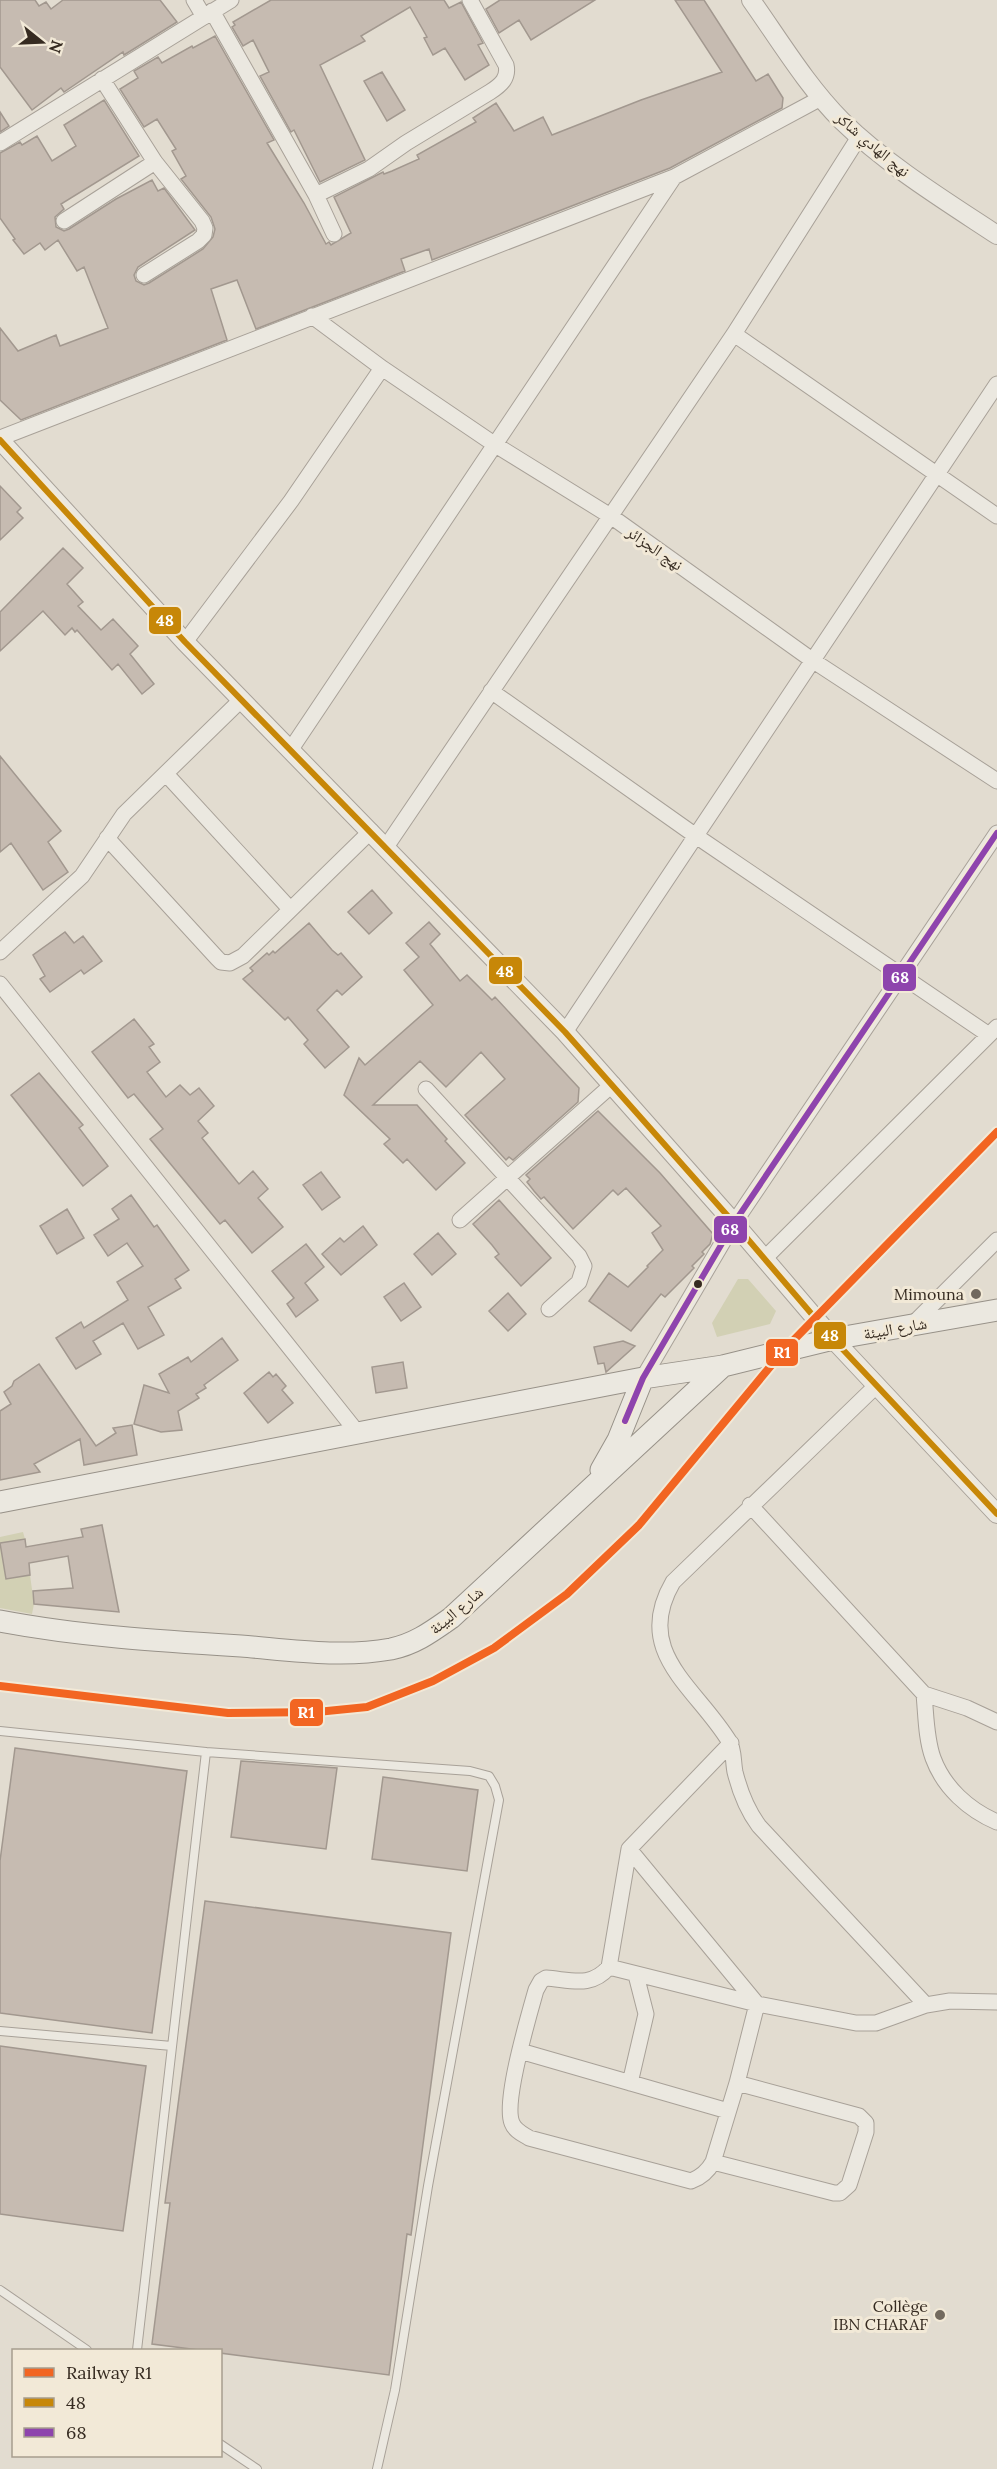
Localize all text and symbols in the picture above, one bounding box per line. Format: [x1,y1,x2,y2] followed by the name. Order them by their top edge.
[12,12,72,72] north arrow
[45,38,68,56] text: N
[829,106,914,183] street label: نهج الهادي شاكر
[622,521,687,575] street label: نهج الجزائر
[148,606,182,635] line badge: 48
[156,610,174,630] text: 48
[488,956,523,985] line badge: 48
[496,961,514,981] text: 48
[882,963,917,992] line badge: 68
[891,967,909,987] text: 68
[713,1215,748,1244] line badge: 68
[721,1219,739,1239] text: 68
[692,1278,704,1290] unlabelled marker
[894,1284,964,1304] place label: Mimouna
[969,1287,983,1301] marker: Mimouna
[862,1313,929,1344] street label: شارع البيئة
[813,1321,847,1350] line badge: 48
[821,1325,839,1345] text: 48
[765,1338,799,1367] line badge: R1
[773,1342,791,1362] text: R1
[425,1582,488,1639] street label: شارع البيئة
[289,1698,324,1727] line badge: R1
[297,1702,315,1722] text: R1
[833,2296,928,2334] place label: Collège IBN CHARAF
[933,2308,947,2322] marker: Collège IBN CHARAF
[12,2349,222,2457] legend
[66,2361,152,2384] text: Railway R1
[66,2391,86,2414] text: 48
[66,2421,87,2444] text: 68

